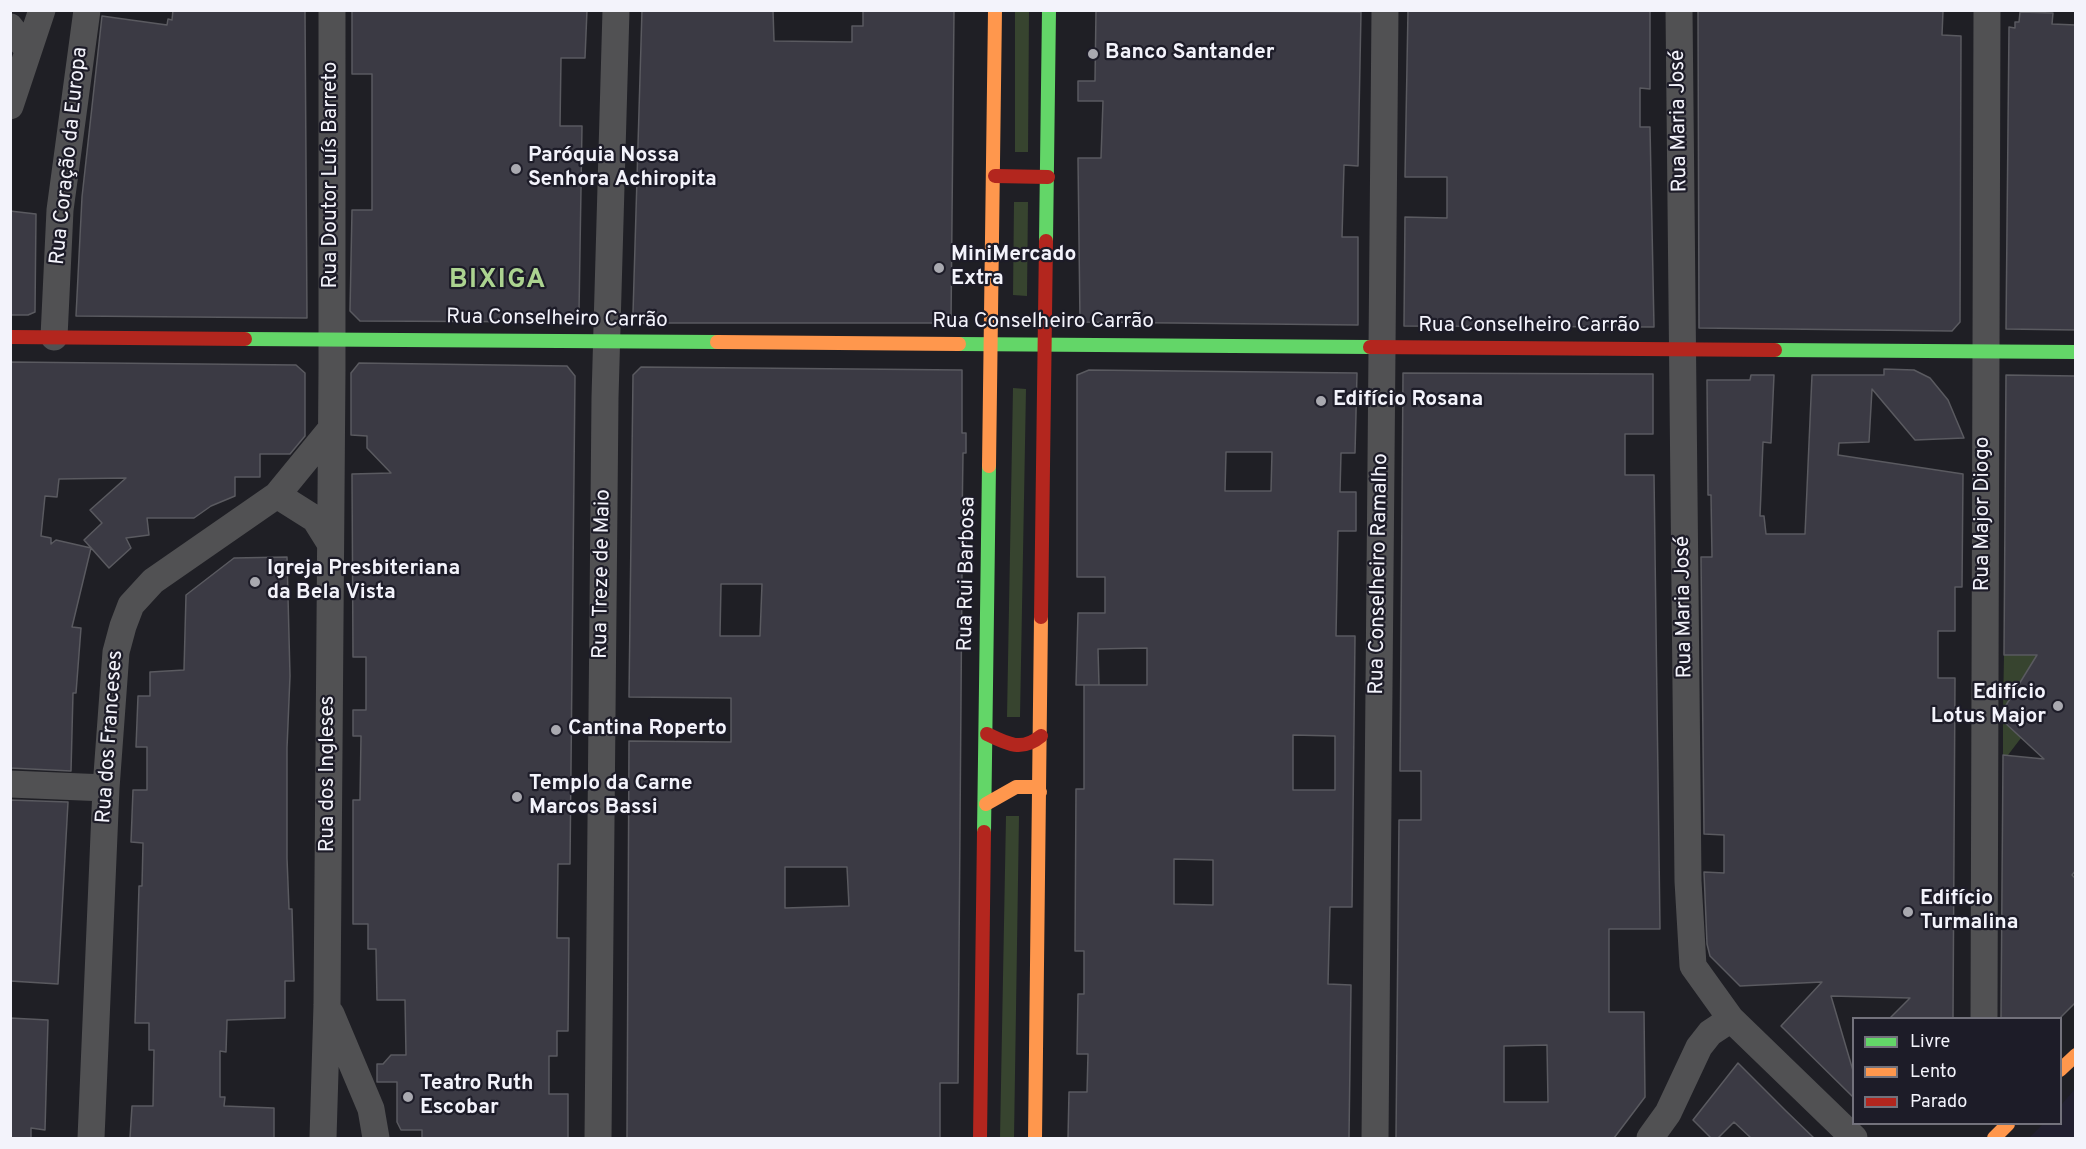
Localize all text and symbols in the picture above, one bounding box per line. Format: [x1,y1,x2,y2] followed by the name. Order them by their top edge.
[1105,41,1274,67] place label: Banco Santander
[46,46,94,266] street label: Rua Coração da Europa
[1086,47,1100,61] marker: Banco Santander
[1666,50,1694,192] street label: Rua Maria José
[319,62,345,288] street label: Rua Doutor Luís Barreto
[528,144,717,194] place label: Paróquia Nossa Senhora Achiropita
[509,162,523,176] marker: Paróquia Nossa Senhora Achiropita
[951,243,1076,293] place label: MiniMercado Extra
[932,261,946,275] marker: MiniMercado Extra
[449,266,547,298] district label: BIXIGA
[446,305,668,335] street label: Rua Conselheiro Carrão
[932,310,1154,336] street label: Rua Conselheiro Carrão
[1418,314,1640,340] street label: Rua Conselheiro Carrão
[1333,388,1483,414] place label: Edifício Rosana
[1314,394,1328,408] marker: Edifício Rosana
[1971,437,1997,591] street label: Rua Major Diogo
[1365,453,1395,695] street label: Rua Conselheiro Ramalho
[589,489,617,659] street label: Rua Treze de Maio
[954,496,982,652] street label: Rua Rui Barbosa
[1671,536,1699,678] street label: Rua Maria José
[267,557,460,607] place label: Igreja Presbiteriana da Bela Vista
[248,575,262,589] marker: Igreja Presbiteriana da Bela Vista
[92,650,130,824] street label: Rua dos Franceses
[1931,681,2046,731] place label: Edifício Lotus Major
[316,696,342,852] street label: Rua dos Ingleses
[2051,699,2065,713] marker: Edifício Lotus Major
[568,717,727,743] place label: Cantina Roperto
[549,723,563,737] marker: Cantina Roperto
[529,772,692,822] place label: Templo da Carne Marcos Bassi
[510,790,524,804] marker: Templo da Carne Marcos Bassi
[1920,887,2019,937] place label: Edifício Turmalina
[1901,905,1915,919] marker: Edifício Turmalina
[1852,1017,2062,1125] legend
[1910,1031,1950,1054] text: Livre
[1910,1061,1956,1084] text: Lento
[420,1072,533,1122] place label: Teatro Ruth Escobar
[401,1090,415,1104] marker: Teatro Ruth Escobar
[1910,1091,1967,1114] text: Parado

